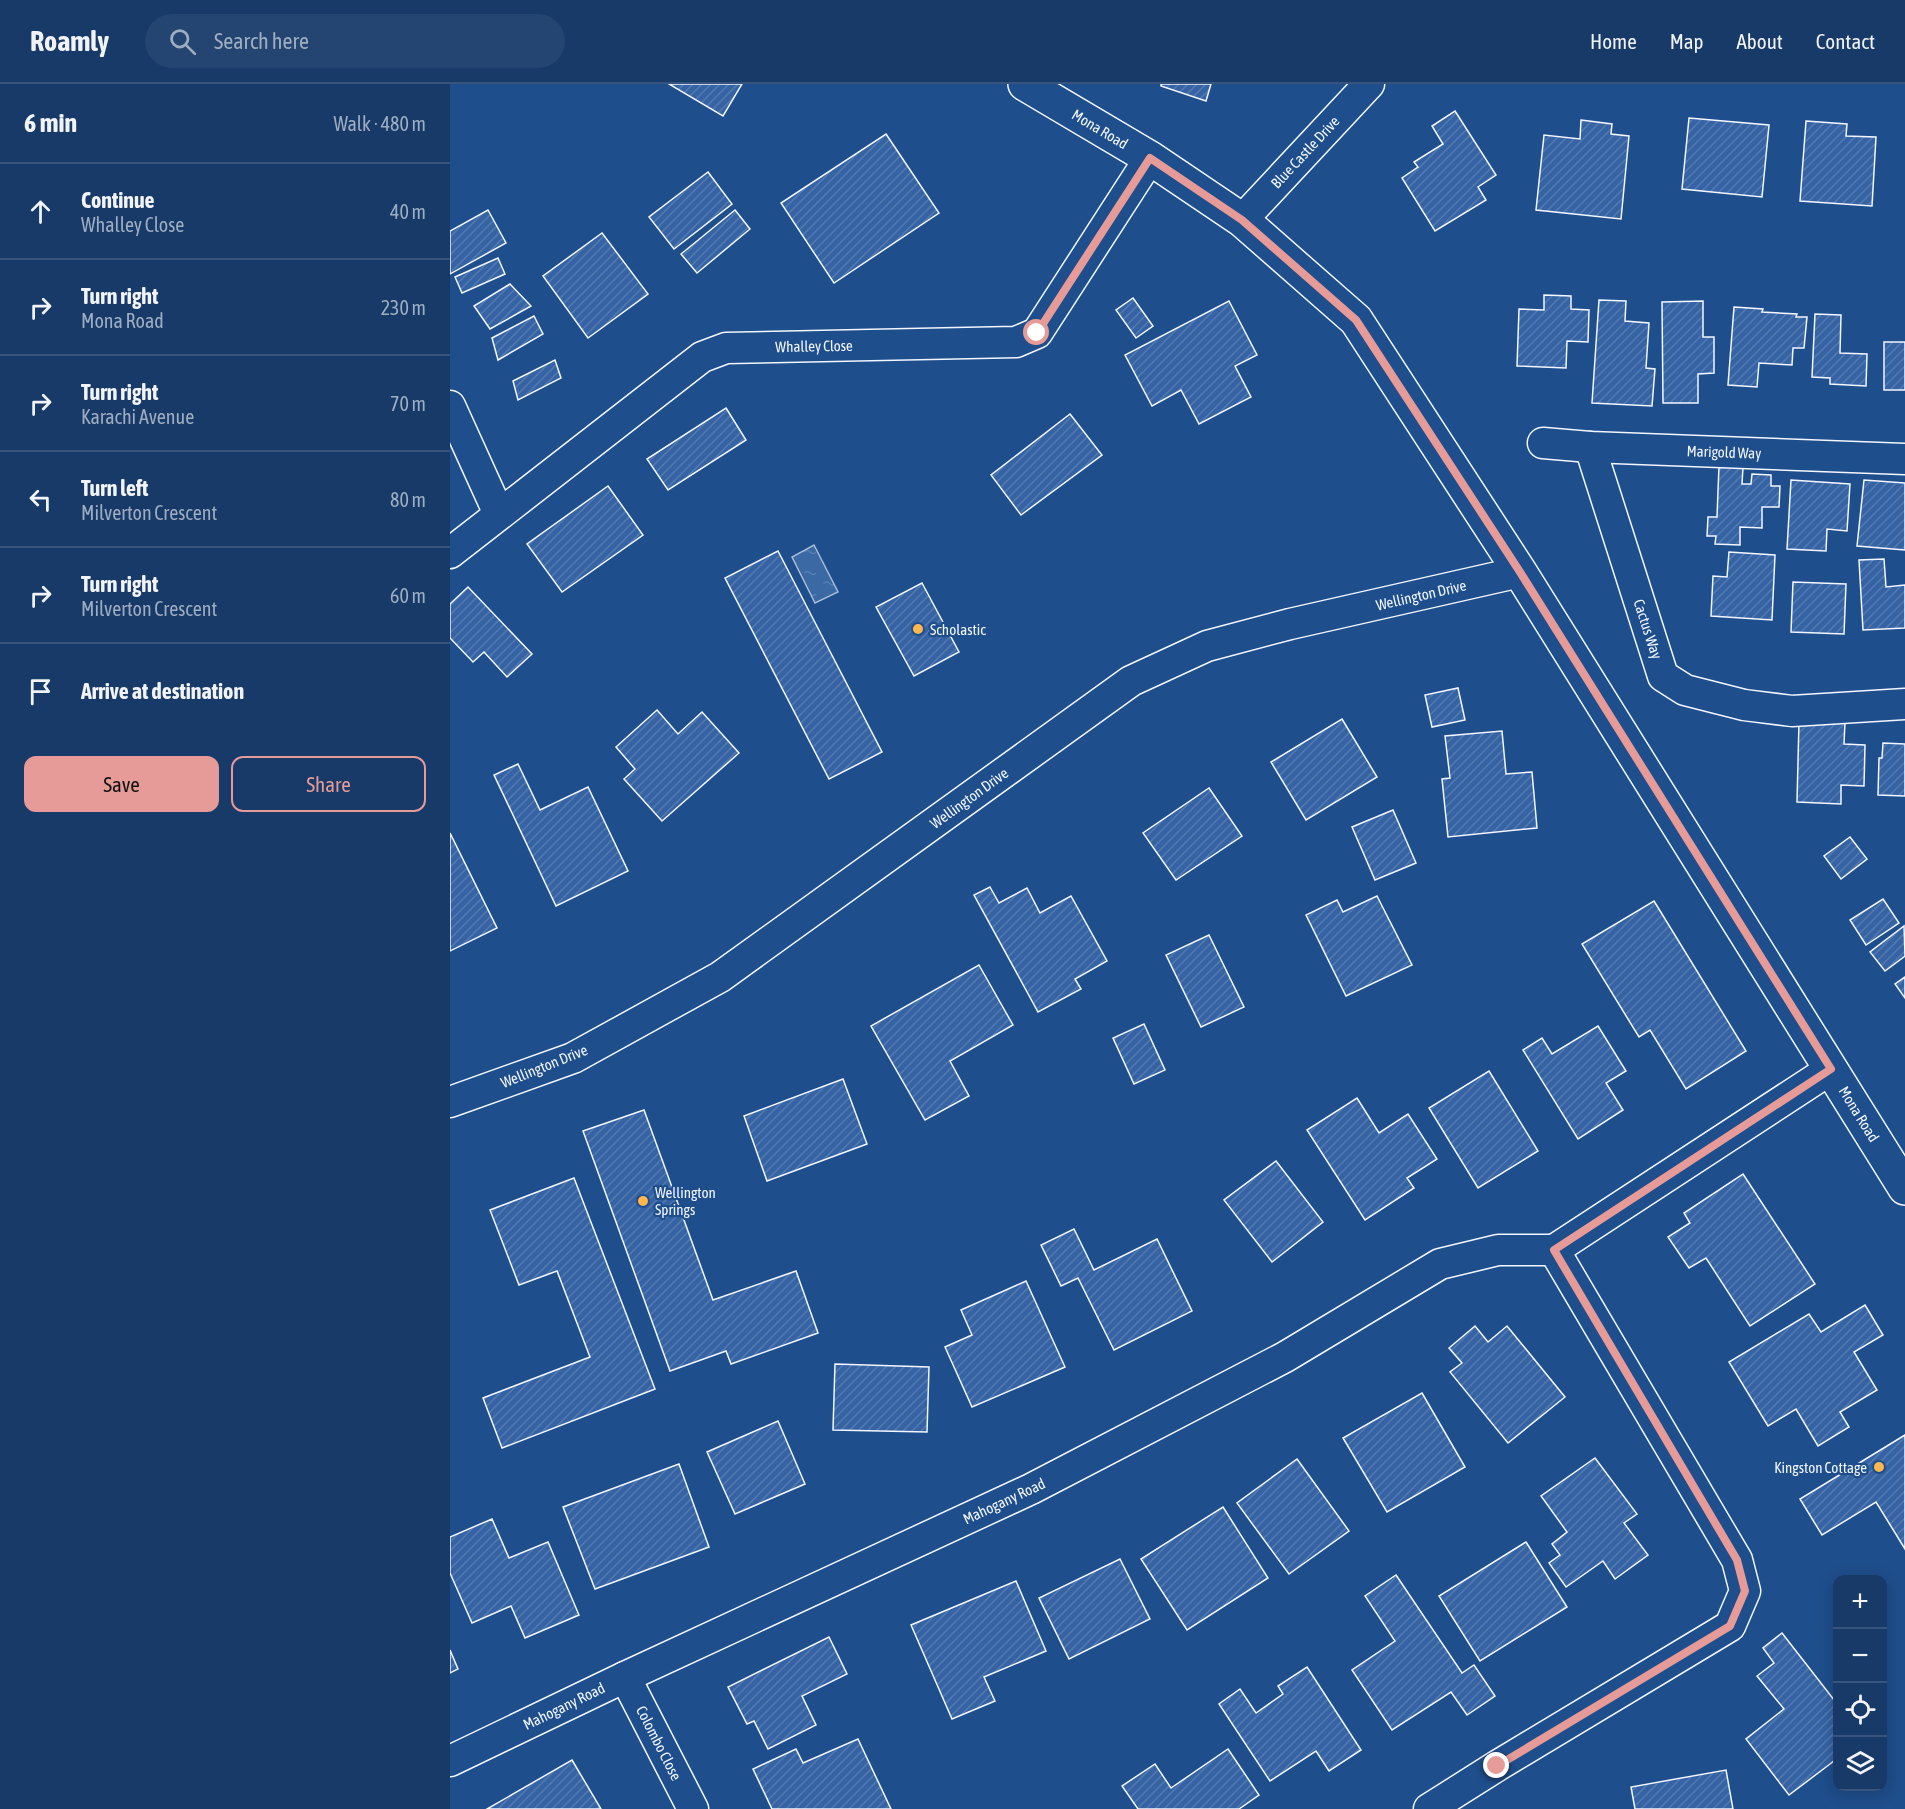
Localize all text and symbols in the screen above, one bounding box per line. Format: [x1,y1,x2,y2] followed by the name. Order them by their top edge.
[145,14,565,68] search box
[30,25,109,57] text: Roamly
[166,25,199,58] icon: search
[214,28,309,54] text: Search here
[1590,29,1637,53] text: Home
[1670,29,1704,53] text: Map
[1737,29,1783,53] text: About
[1816,29,1875,53] text: Contact
[1069,106,1131,152] street label: Mona Road
[24,108,77,138] text: 6 min
[334,112,426,135] text: Walk · 480 m
[1267,112,1343,192] street label: Blue Castle Drive
[81,187,155,213] text: Continue
[24,195,57,228] icon: ahead
[390,200,426,223] text: 40 m
[81,213,184,236] text: Whalley Close
[81,283,158,309] text: Turn right
[24,291,57,324] icon: right
[381,296,426,319] text: 230 m
[81,309,164,332] text: Mona Road
[1023,319,1049,345] route start
[775,337,853,355] street label: Whalley Close
[81,379,158,405] text: Turn right
[24,387,57,420] icon: right
[390,392,426,415] text: 70 m
[81,405,194,428] text: Karachi Avenue
[1686,442,1762,462] street label: Marigold Way
[81,475,148,501] text: Turn left
[24,483,57,516] icon: left
[390,488,426,511] text: 80 m
[81,501,217,524] text: Milverton Crescent
[81,571,158,597] text: Turn right
[1374,576,1468,614] street label: Wellington Drive
[24,579,57,612] icon: right
[390,584,426,607] text: 60 m
[81,597,217,620] text: Milverton Crescent
[1630,597,1666,661] street label: Cactus Way
[930,621,986,638] place label: Scholastic
[911,622,925,636] marker: Scholastic
[24,675,57,708] icon: arrive
[81,678,244,704] text: Arrive at destination
[24,756,219,812] button: Save
[231,756,426,812] button: Share
[927,764,1011,832] street label: Wellington Drive
[498,1041,590,1091] street label: Wellington Drive
[1835,1083,1883,1145] street label: Mona Road
[655,1184,716,1218] place label: Wellington Springs
[636,1194,650,1208] marker: Wellington Springs
[1774,1459,1867,1476] place label: Kingston Cottage
[1872,1460,1886,1474] marker: Kingston Cottage
[960,1475,1048,1527] street label: Mahogany Road
[1833,1575,1887,1791] map controls
[1833,1575,1887,1629] button: +
[1833,1629,1887,1683] button: −
[520,1679,608,1733] street label: Mahogany Road
[1833,1683,1887,1737] button: locate
[633,1703,685,1783] street label: Colombo Close
[1833,1737,1887,1791] button: layers
[1483,1752,1509,1778] route end

